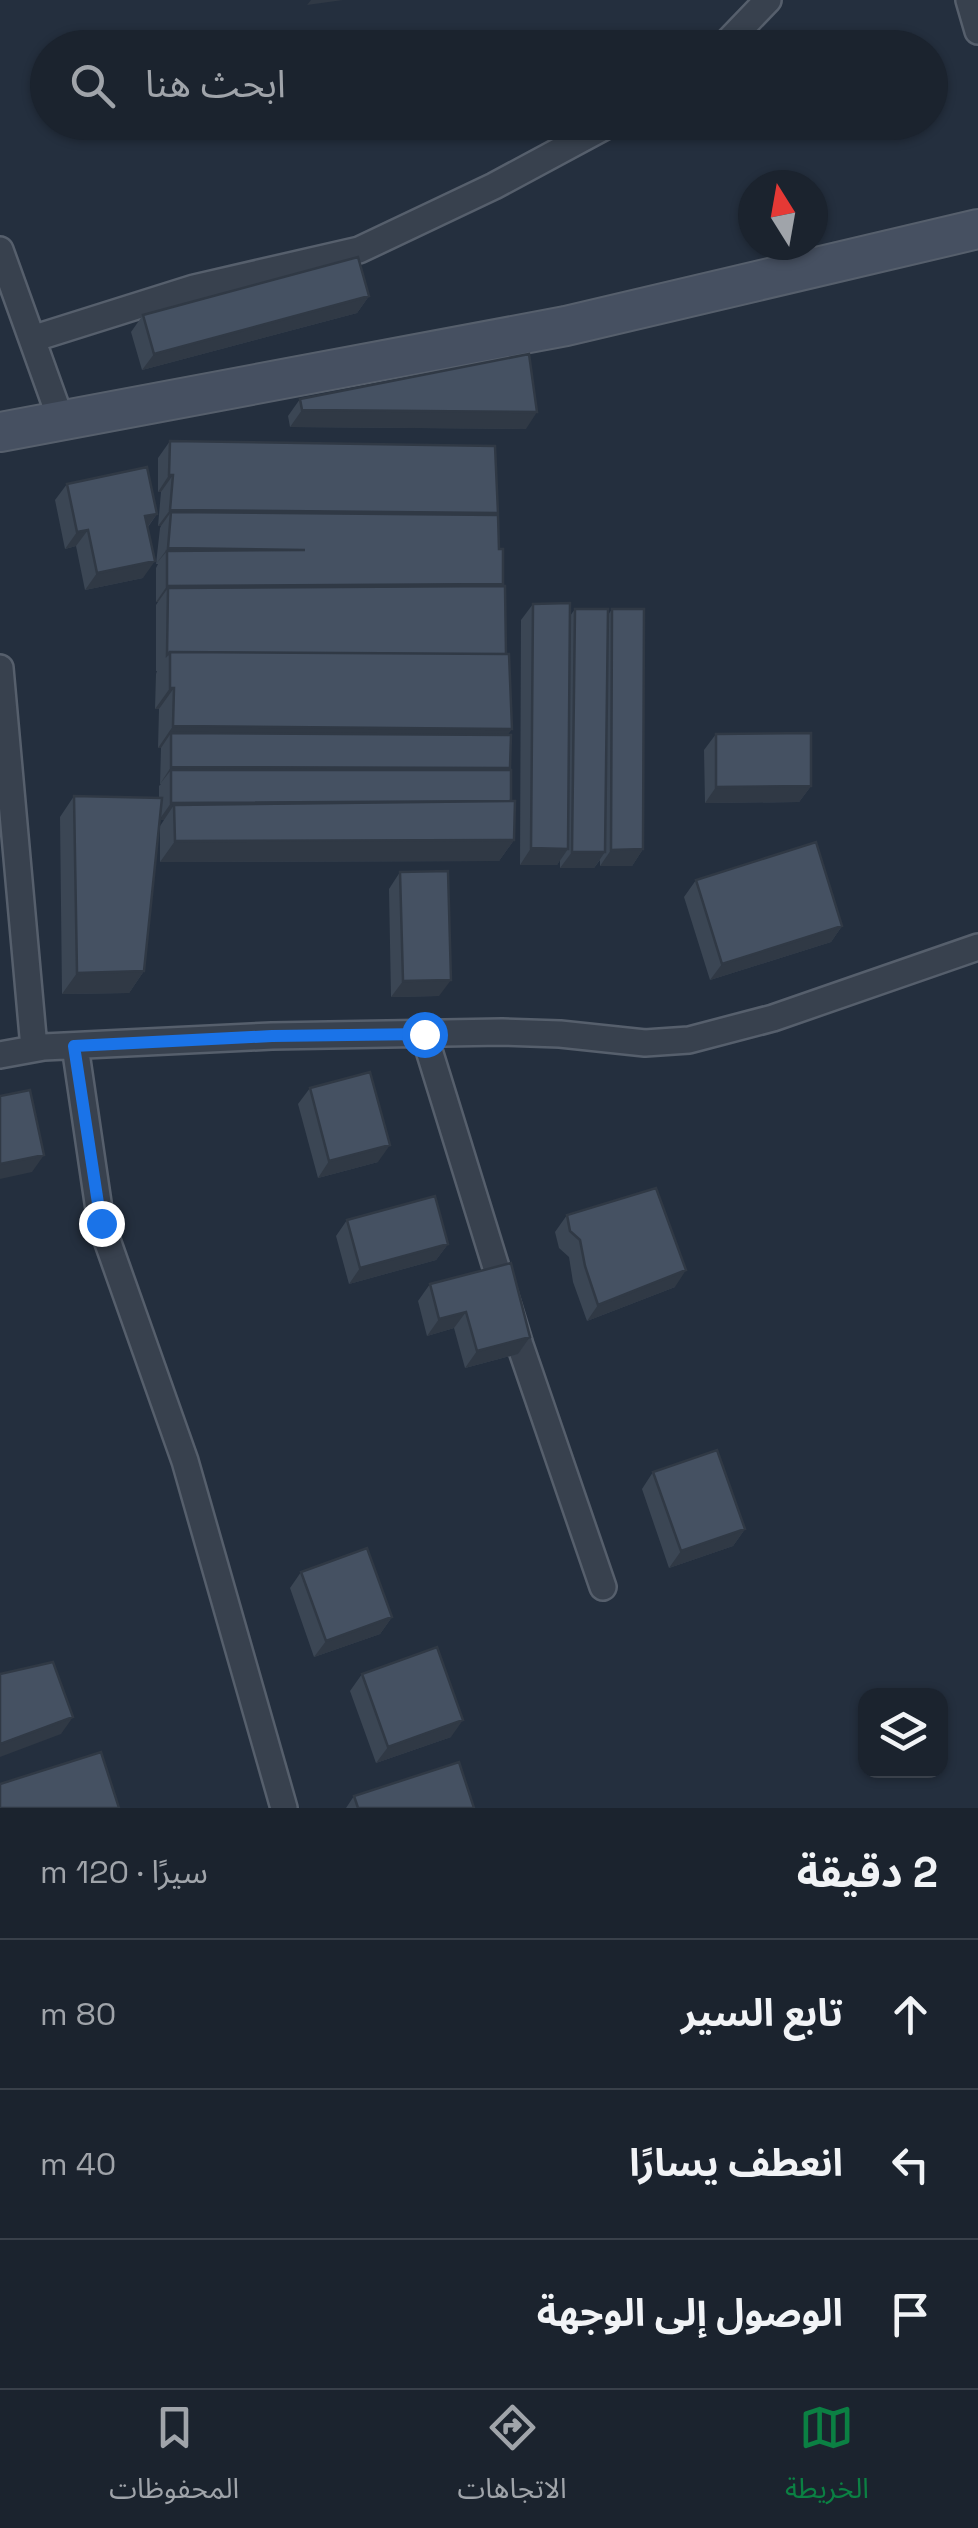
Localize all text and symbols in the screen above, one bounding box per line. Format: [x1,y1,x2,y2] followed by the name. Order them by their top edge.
[30,30,948,140] search box
[65,58,120,113] icon: search
[145,60,286,108] text: ابحث هنا
[738,170,828,260] north arrow
[402,1012,448,1058] route start
[79,1201,125,1247] route end
[858,1688,948,1778] map controls
[858,1688,948,1778] button: layers
[797,1846,938,1899] text: 2 دقيقة
[40,1852,208,1892] text: سيرًا · 120 m
[883,1987,938,2042] icon: ahead
[681,1989,843,2037] text: تابع السير
[40,1994,116,2034] text: 80 m
[883,2137,938,2192] icon: left
[629,2139,843,2187] text: انعطف يسارًا
[40,2144,116,2184] text: 40 m
[883,2287,938,2342] icon: arrive
[537,2289,843,2337] text: الوصول إلى الوجهة
[109,2400,239,2519] tab: المحفوظات
[457,2400,567,2519] tab: الاتجاهات
[785,2400,869,2519] tab: الخريطة

